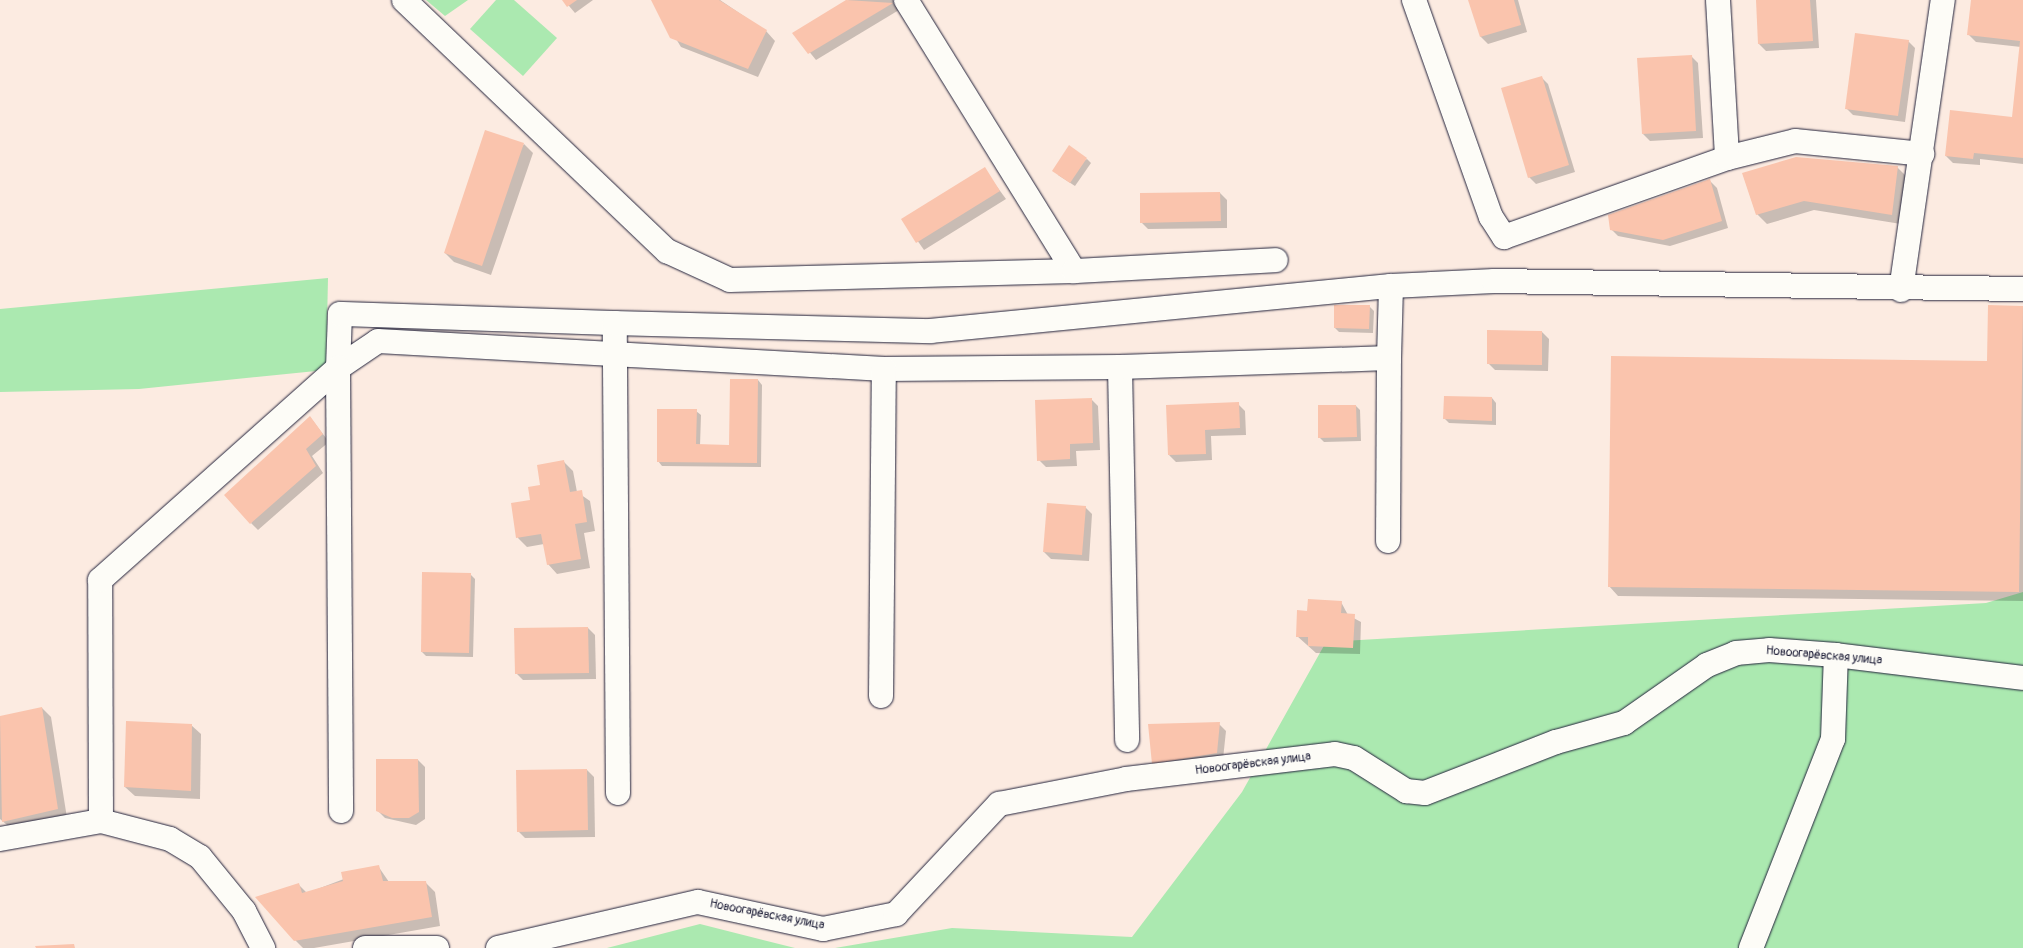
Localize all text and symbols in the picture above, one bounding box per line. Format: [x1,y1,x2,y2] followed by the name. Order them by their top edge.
[1765,644,1883,668] street label: Новоогарёвская улица
[1194,750,1312,778] street label: Новоогарёвская улица
[708,897,826,933] street label: Новоогарёвская улица

